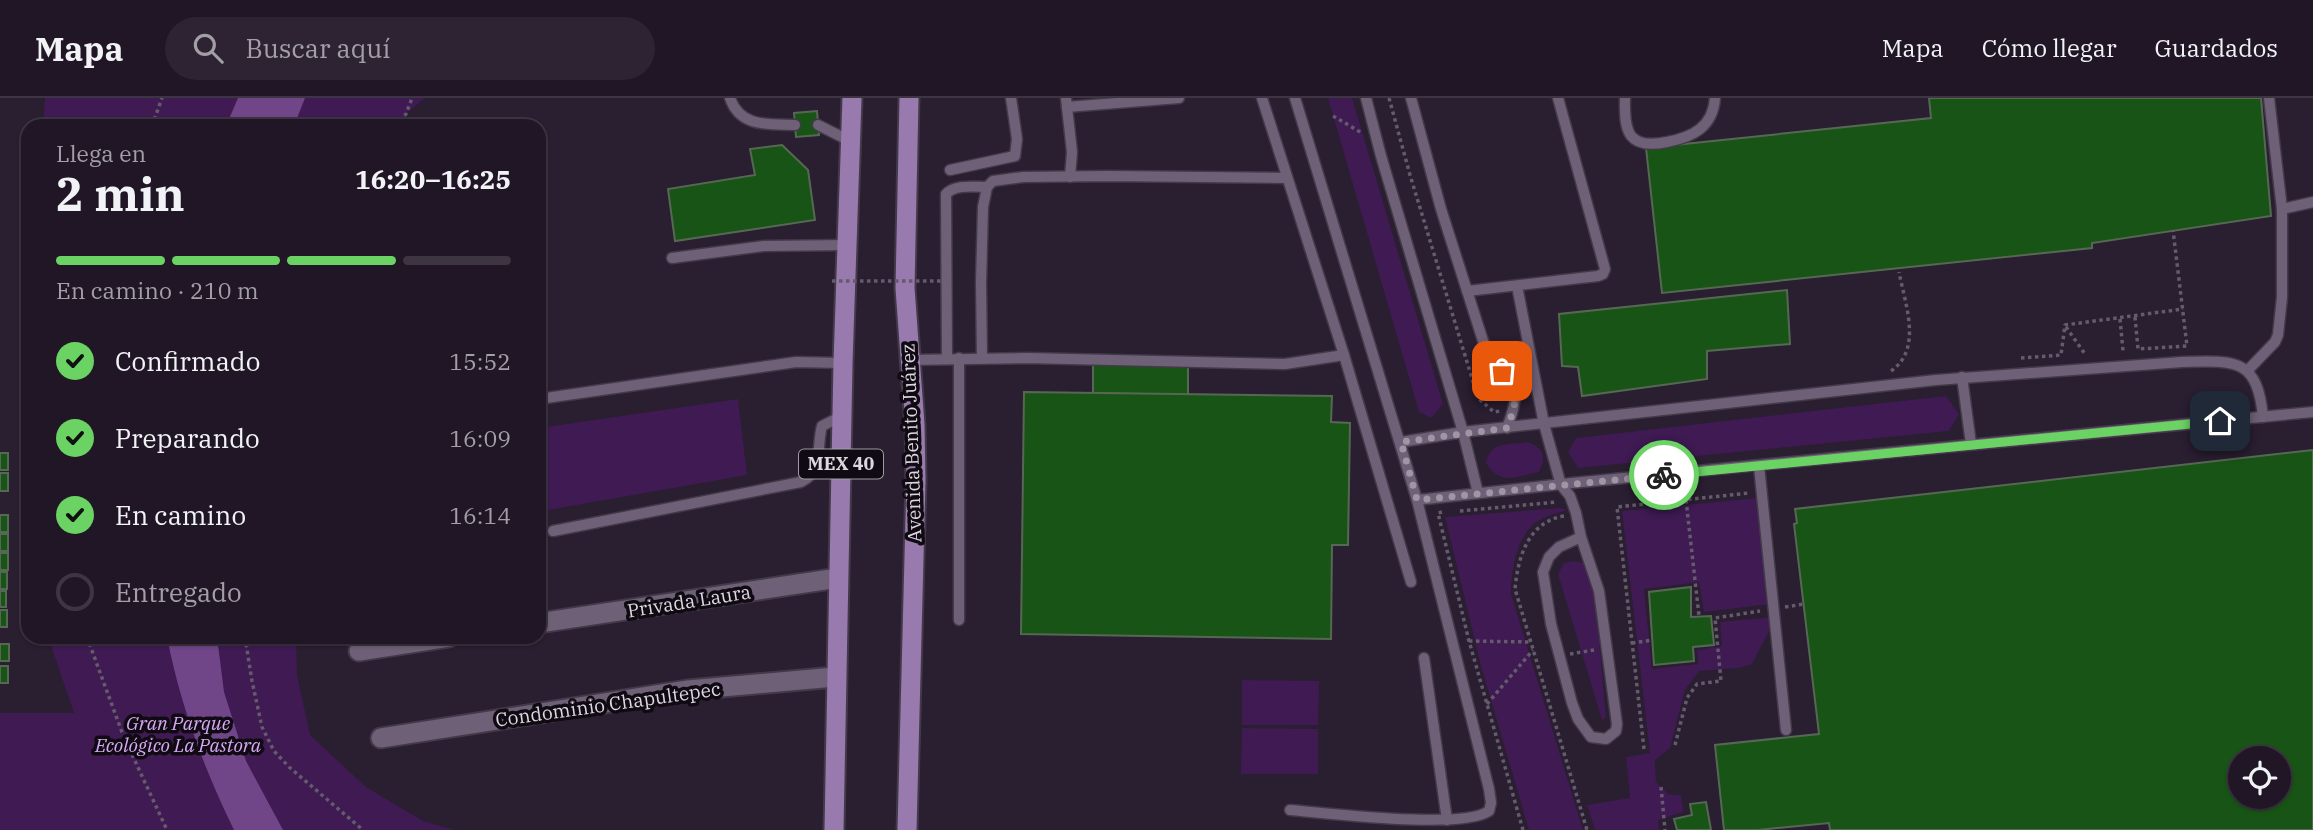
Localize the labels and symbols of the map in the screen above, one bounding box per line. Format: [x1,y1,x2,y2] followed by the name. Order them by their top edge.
[1472,341,1532,401] pin
[896,343,926,543] street label: Avenida Benito Juárez
[2190,391,2250,451] pin
[1629,440,1699,510] courier
[799,450,883,478] road number: MEX 40
[625,579,753,623] street label: Privada Laura
[494,676,722,732] street label: Condominio Chapultepec
[94,711,262,757] park label: Gran Parque Ecológico La Pastora

